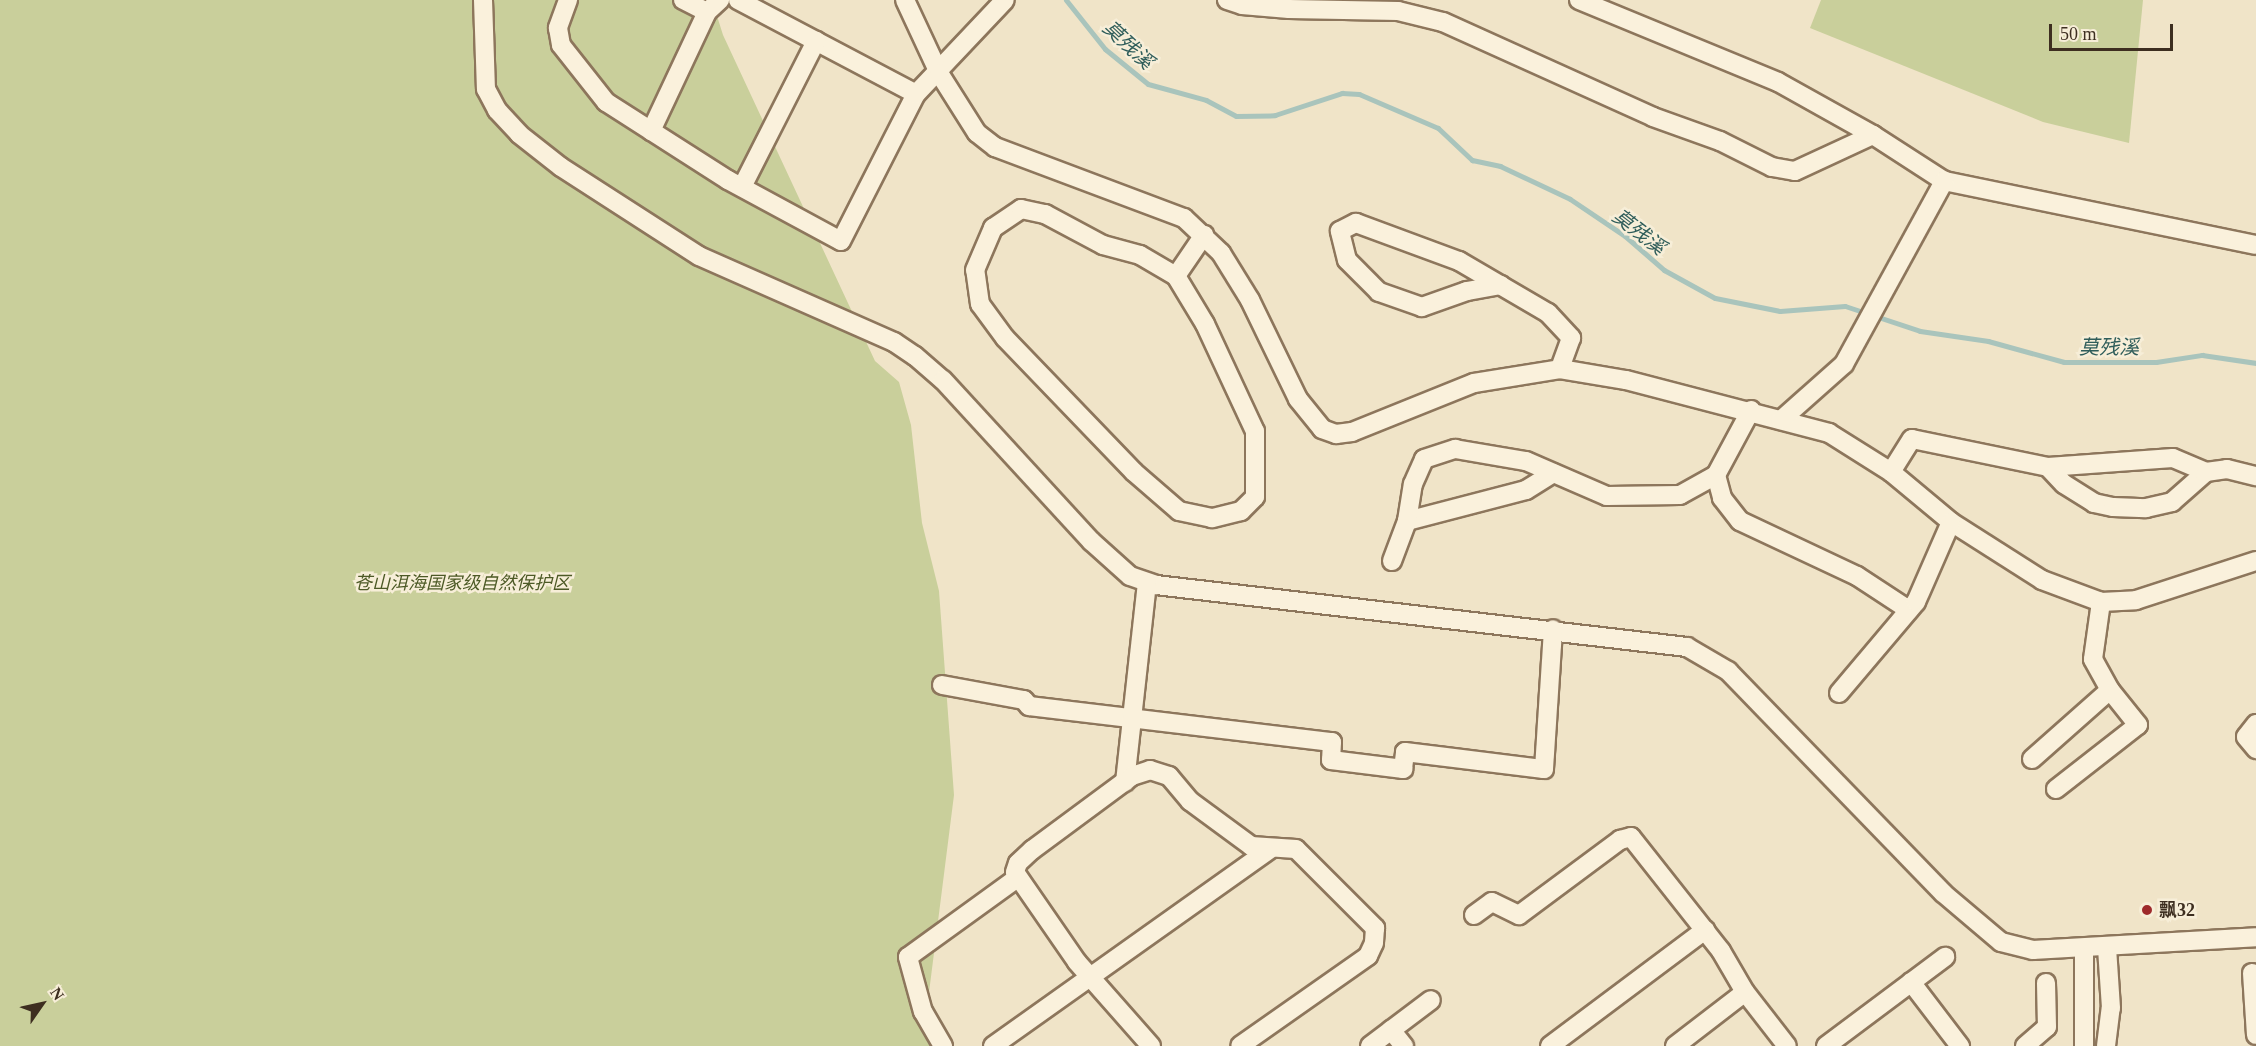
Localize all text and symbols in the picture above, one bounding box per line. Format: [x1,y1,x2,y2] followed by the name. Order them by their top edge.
[2052,12,2176,50] scale bar
[1098,16,1158,74] water label: 莫残溪
[2060,24,2097,44] text: 50 m
[1608,204,1670,260] water label: 莫残溪
[2079,335,2139,359] water label: 莫残溪
[354,572,570,594] park label: 苍山洱海国家级自然保护区
[2159,899,2195,921] place label: 飘32
[2140,903,2154,917] marker: 飘32
[12,974,72,1034] north arrow
[47,984,68,1003] text: N

